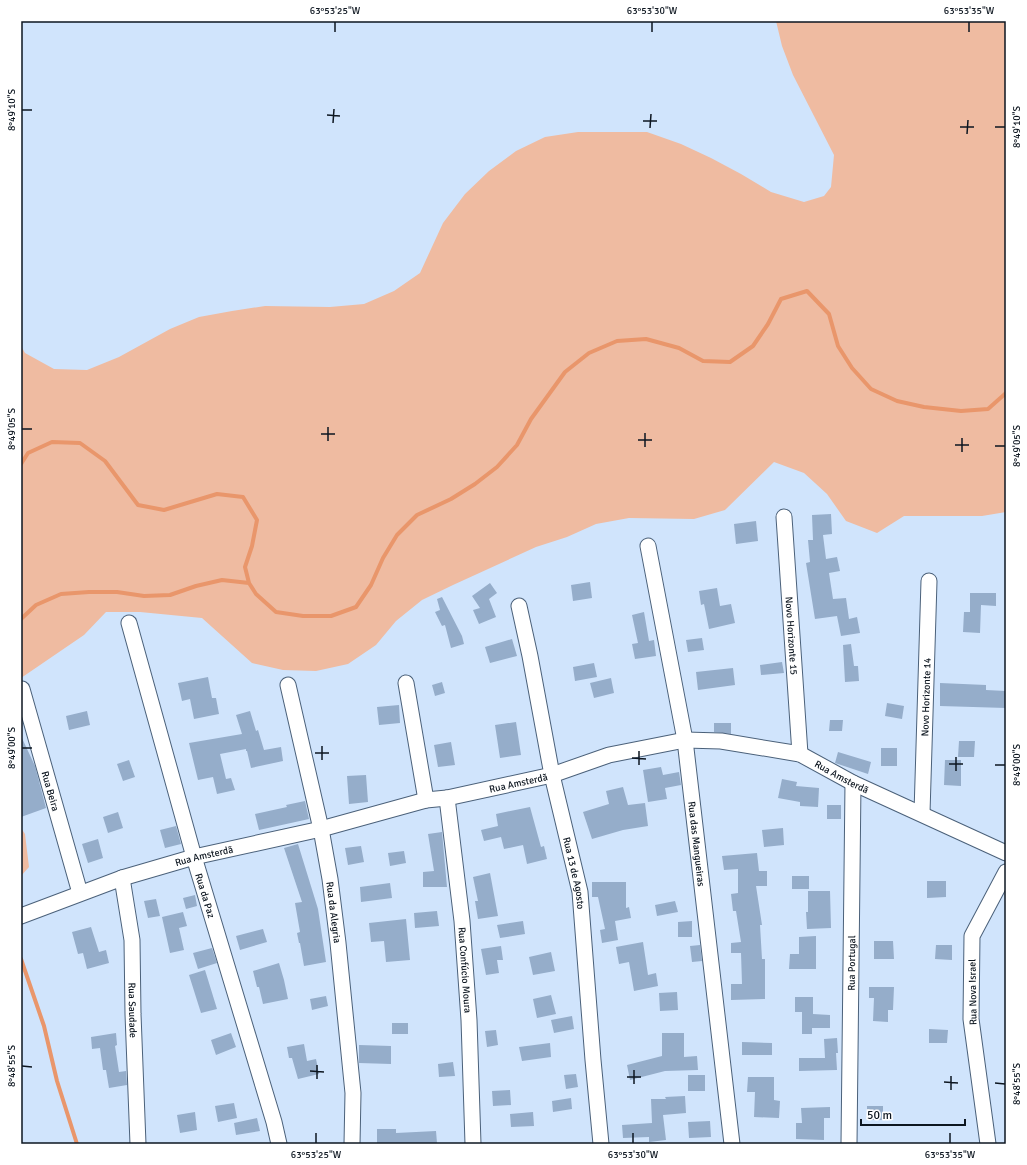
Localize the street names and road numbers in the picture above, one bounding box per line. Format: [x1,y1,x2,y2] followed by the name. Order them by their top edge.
[782,596,800,675] street label: Novo Horizonte 15
[919,657,934,737] street label: Novo Horizonte 14
[812,758,870,796] street label: Rua Amsterdã
[39,770,61,813] street label: Rua Beira
[488,771,549,796] street label: Rua Amsterdã
[685,801,707,888] street label: Rua das Mangueiras
[560,836,586,910] street label: Rua 13 de Agosto
[174,844,234,869] street label: Rua Amsterdã
[192,872,217,920] street label: Rua da Paz
[323,881,343,944] street label: Rua da Alegria
[455,927,473,1014] street label: Rua Confúcio Moura
[846,935,858,991] street label: Rua Portugal
[966,959,980,1025] street label: Rua Nova Israel
[126,982,139,1038] street label: Rua Saudade

